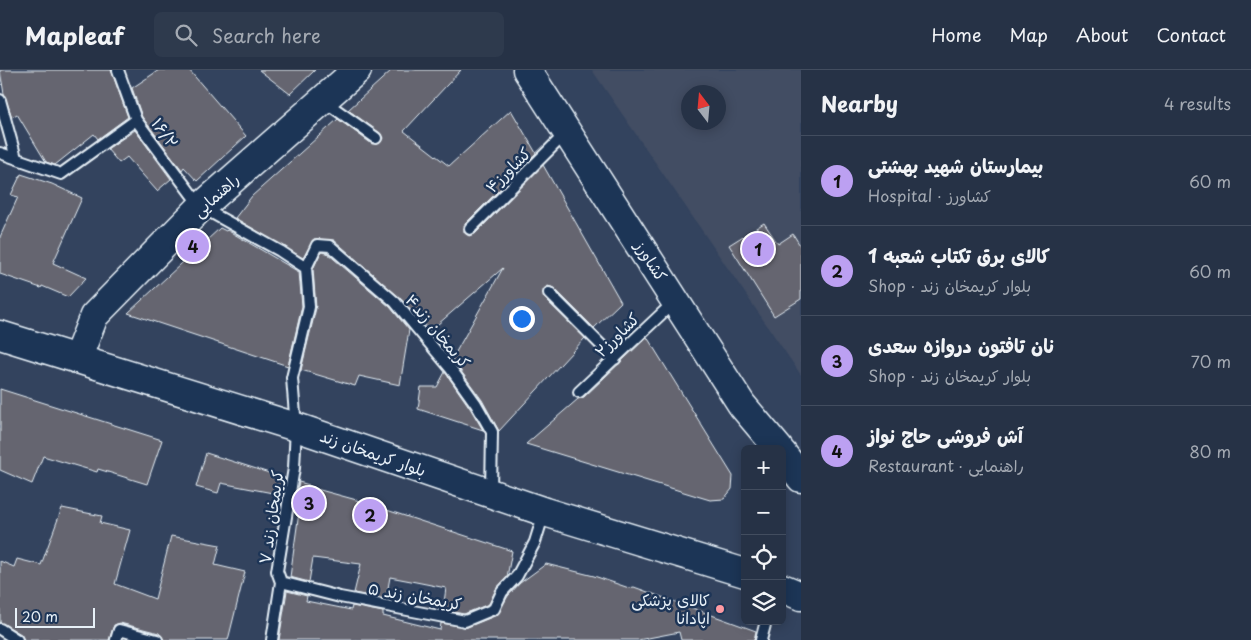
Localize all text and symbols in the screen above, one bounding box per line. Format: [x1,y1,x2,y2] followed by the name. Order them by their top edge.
[154,12,504,57] search box
[25,17,124,53] text: Mapleaf
[172,21,200,49] icon: search
[212,21,321,49] text: Search here
[931,21,981,48] text: Home
[1009,21,1048,48] text: Map
[1076,21,1128,48] text: About
[1156,21,1226,48] text: Contact
[681,85,726,130] north arrow
[821,87,898,119] text: Nearby
[1164,91,1231,115] text: 4 results
[146,112,185,153] street label: ۱۶/۲
[479,141,536,198] street label: کشاورز۴
[868,151,1043,179] text: بیمارستان شهید بهشتی
[187,167,244,222] street label: راهنمایی
[833,169,841,193] text: 1
[1189,169,1231,193] text: 60 m
[868,183,991,207] text: Hospital · کشاورز
[177,227,209,265] pin: 4
[742,230,774,268] pin: 1
[629,234,674,286] street label: کشاورز
[868,241,1050,269] text: کالای برق تکتاب شعبه 1
[831,259,843,283] text: 2
[1189,259,1231,283] text: 60 m
[868,273,1031,297] text: Shop · بلوار کریمخان زند
[401,288,477,373] street label: کریمخان زند۴
[509,306,535,332] your location
[588,306,644,362] street label: کشاورز۲
[868,331,1054,359] text: نان تافتون دروازه سعدی
[832,349,842,373] text: 3
[1191,349,1231,373] text: 70 m
[868,363,1031,387] text: Shop · بلوار کریمخان زند
[868,421,1023,449] text: آش فروشی حاج نواز
[317,423,429,481] street label: بلوار کریمخان زند
[832,439,842,463] text: 4
[1189,439,1231,463] text: 80 m
[741,445,786,625] map controls
[741,445,786,490] button: +
[868,453,1024,477] text: Restaurant · راهنمایی
[252,468,289,565] street label: کریمخان زند ۷
[293,484,325,522] pin: 3
[741,490,786,535] button: −
[354,496,386,534] pin: 2
[741,535,786,580] button: locate
[366,575,464,615] street label: کریمخان زند ۵
[741,580,786,625] button: layers
[631,587,710,629] place label: کالای پزشکی اپادانا
[714,603,726,615] marker: کالای پزشکی اپادانا
[15,605,95,628] scale bar
[22,606,58,627] text: 20 m

